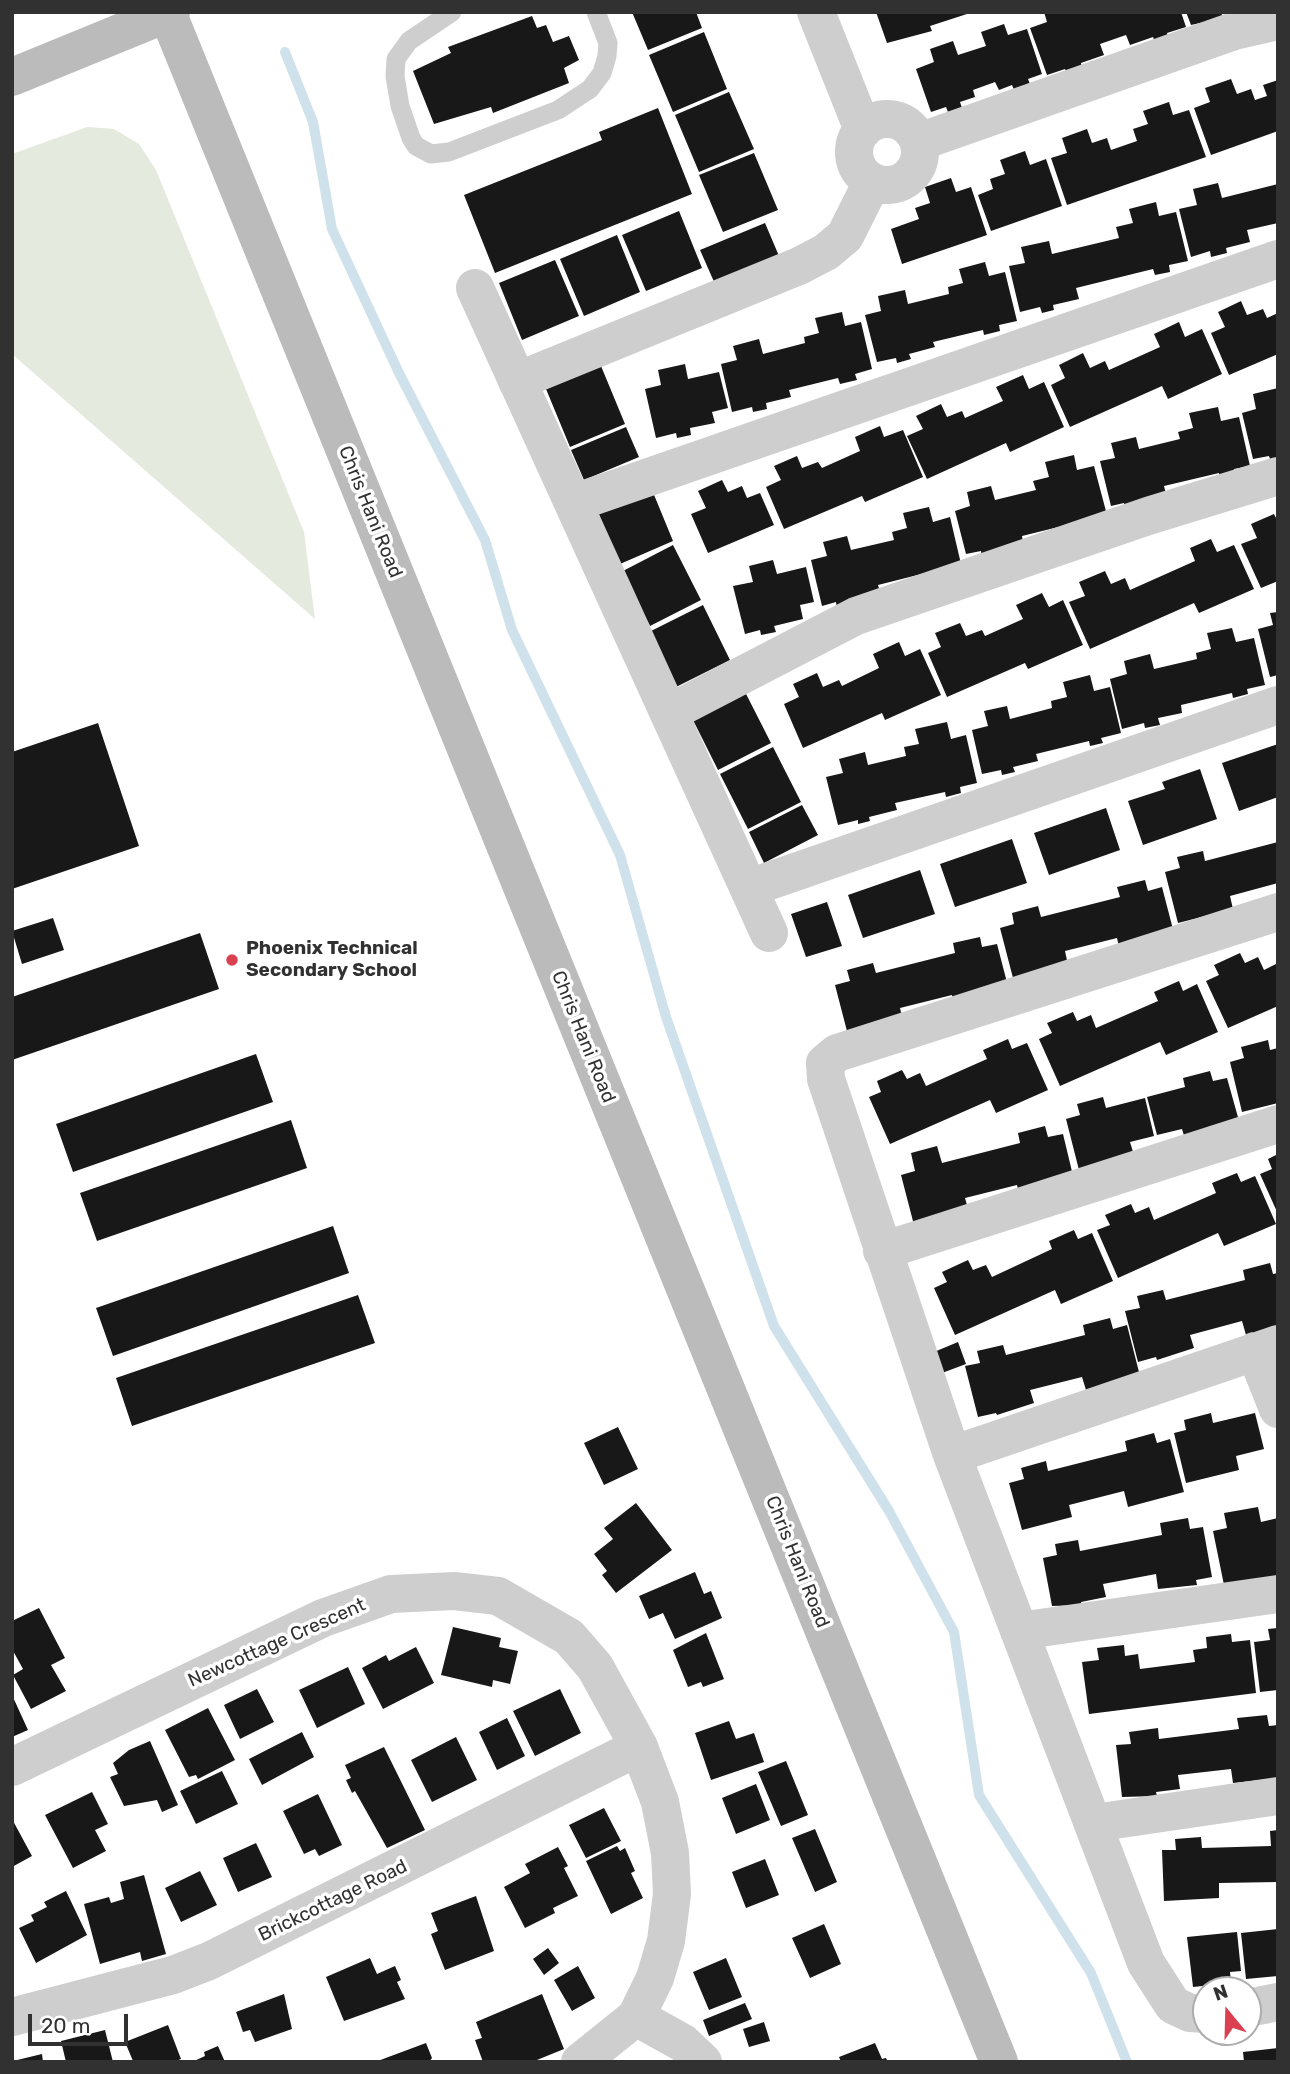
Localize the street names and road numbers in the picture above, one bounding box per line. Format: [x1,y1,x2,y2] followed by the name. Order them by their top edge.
[333,443,407,581] street label: Chris Hani Road
[546,968,620,1106] street label: Chris Hani Road
[760,1493,834,1631] street label: Chris Hani Road
[185,1594,369,1692] street label: Newcottage Crescent
[255,1855,411,1947] street label: Brickcottage Road

